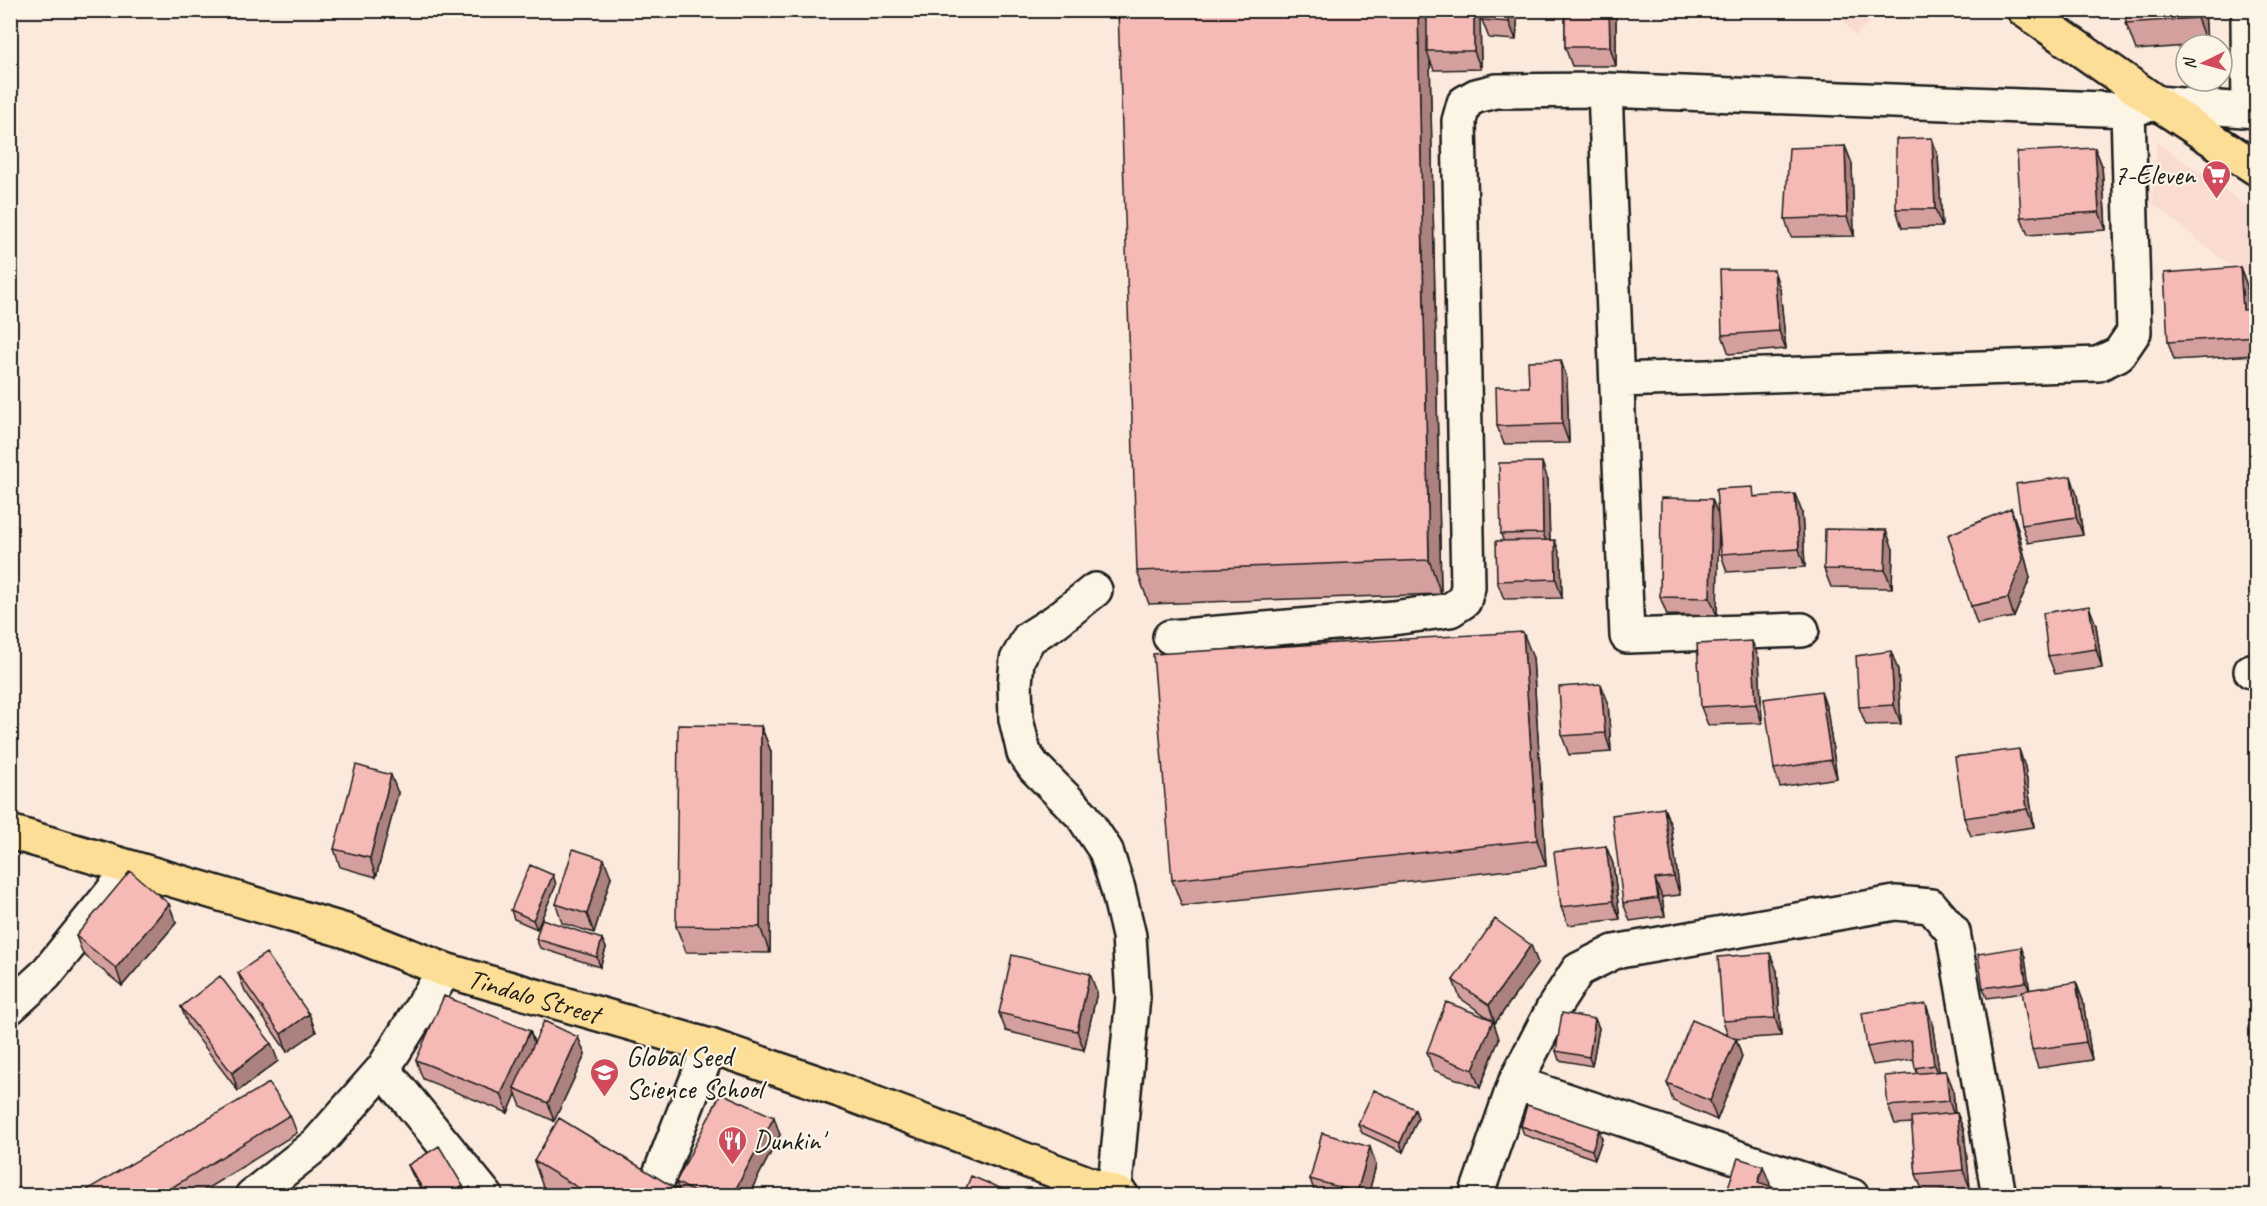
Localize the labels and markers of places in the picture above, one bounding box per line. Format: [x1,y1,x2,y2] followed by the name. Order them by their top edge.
[2114,157,2196,192] place label: 7-Eleven
[2200,158,2232,200] supermarket icon: 7-Eleven
[626,1039,768,1106] place label: Global Seed Science School
[589,1056,621,1098] school or university icon: Global Seed Science School
[753,1123,829,1158] place label: Dunkin'
[716,1124,748,1166] restaurant icon: Dunkin'

